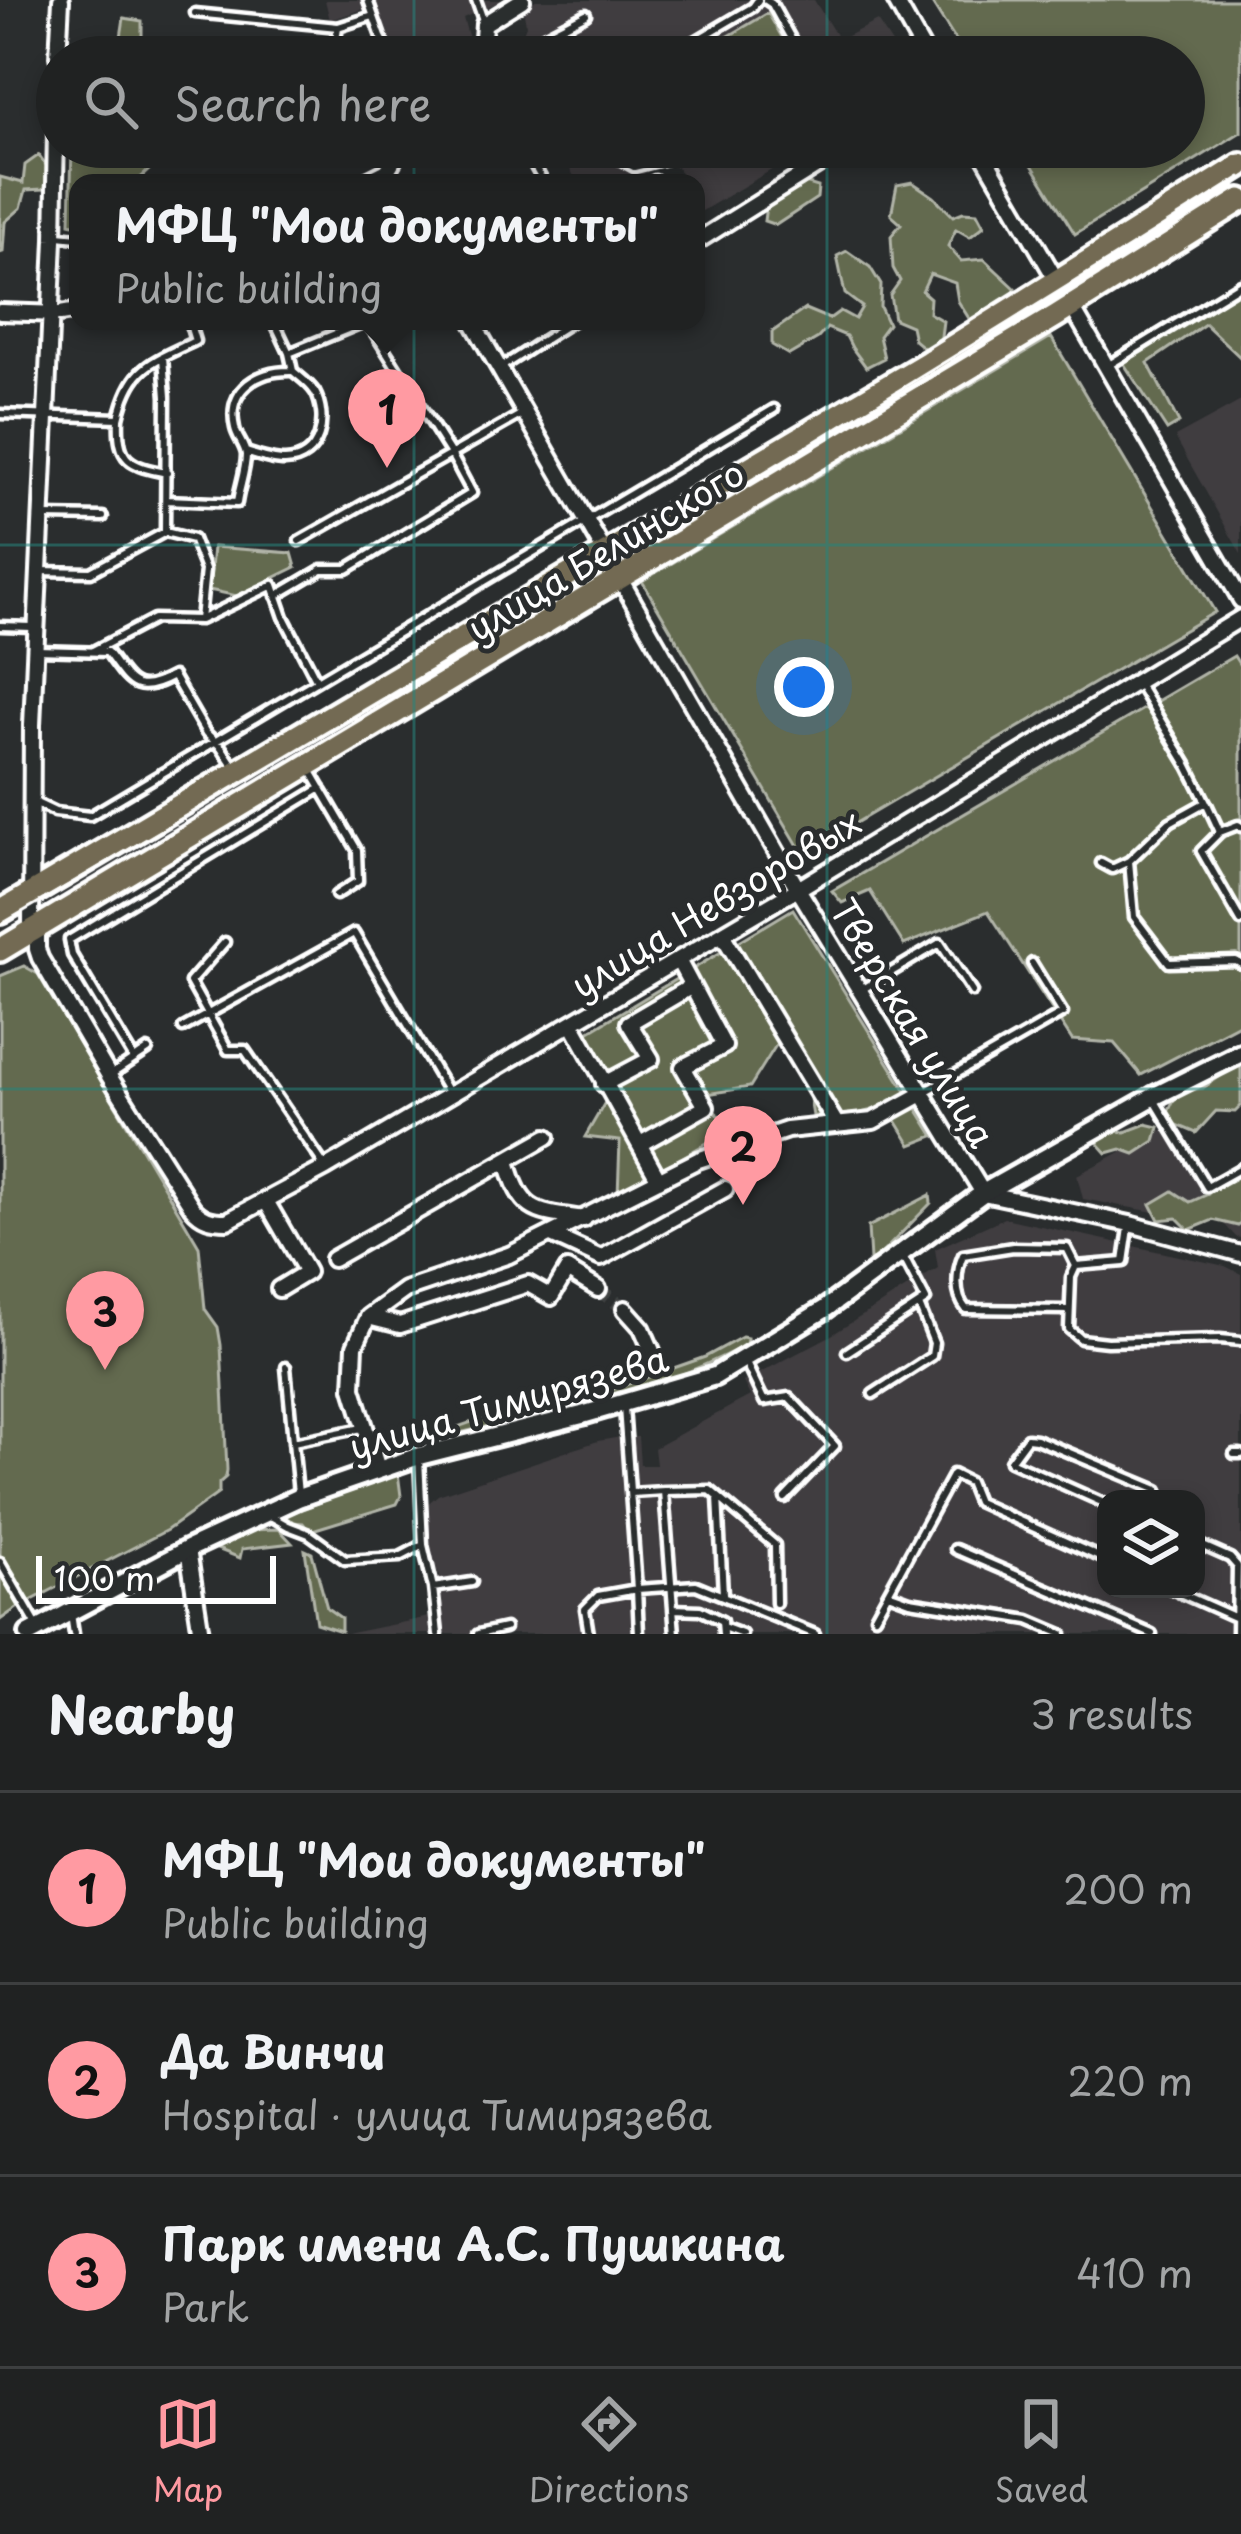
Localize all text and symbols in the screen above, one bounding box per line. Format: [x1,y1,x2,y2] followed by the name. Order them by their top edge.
[36,36,1205,168] search box
[174,68,431,136] text: Search here
[78,69,144,135] icon: search
[69,174,705,330] popup
[115,189,659,257] text: МФЦ "Мои документы"
[115,257,382,316] text: Public building
[348,369,426,468] pin: 1
[456,445,754,653] street label: улица Белинского
[774,657,834,717] your location
[560,794,870,1010] street label: улица Невзоровых
[818,887,1010,1157] street label: Тверская улица
[704,1106,782,1205] pin: 2
[66,1271,144,1370] pin: 3
[342,1329,674,1472] street label: улица Тимирязева
[1097,1490,1205,1598] map controls
[1097,1490,1205,1598] button: layers
[36,1550,276,1603] scale bar
[54,1552,155,1602] text: 100 m
[48,1674,235,1751] text: Nearby
[1030,1683,1193,1742] text: 3 results
[162,1824,706,1892] text: МФЦ "Мои документы"
[78,1858,96,1917] text: 1
[1063,1858,1193,1917] text: 200 m
[162,1892,429,1951] text: Public building
[162,2016,385,2084] text: Да Винчи
[73,2050,101,2109] text: 2
[1068,2050,1193,2109] text: 220 m
[162,2084,712,2143] text: Hospital · улица Тимирязева
[162,2208,785,2276] text: Парк имени А.С. Пушкина
[74,2242,100,2301] text: 3
[1076,2242,1193,2301] text: 410 m
[162,2276,249,2335] text: Park
[153,2391,223,2513] tab: Map
[529,2391,689,2513] tab: Directions
[995,2391,1088,2513] tab: Saved

